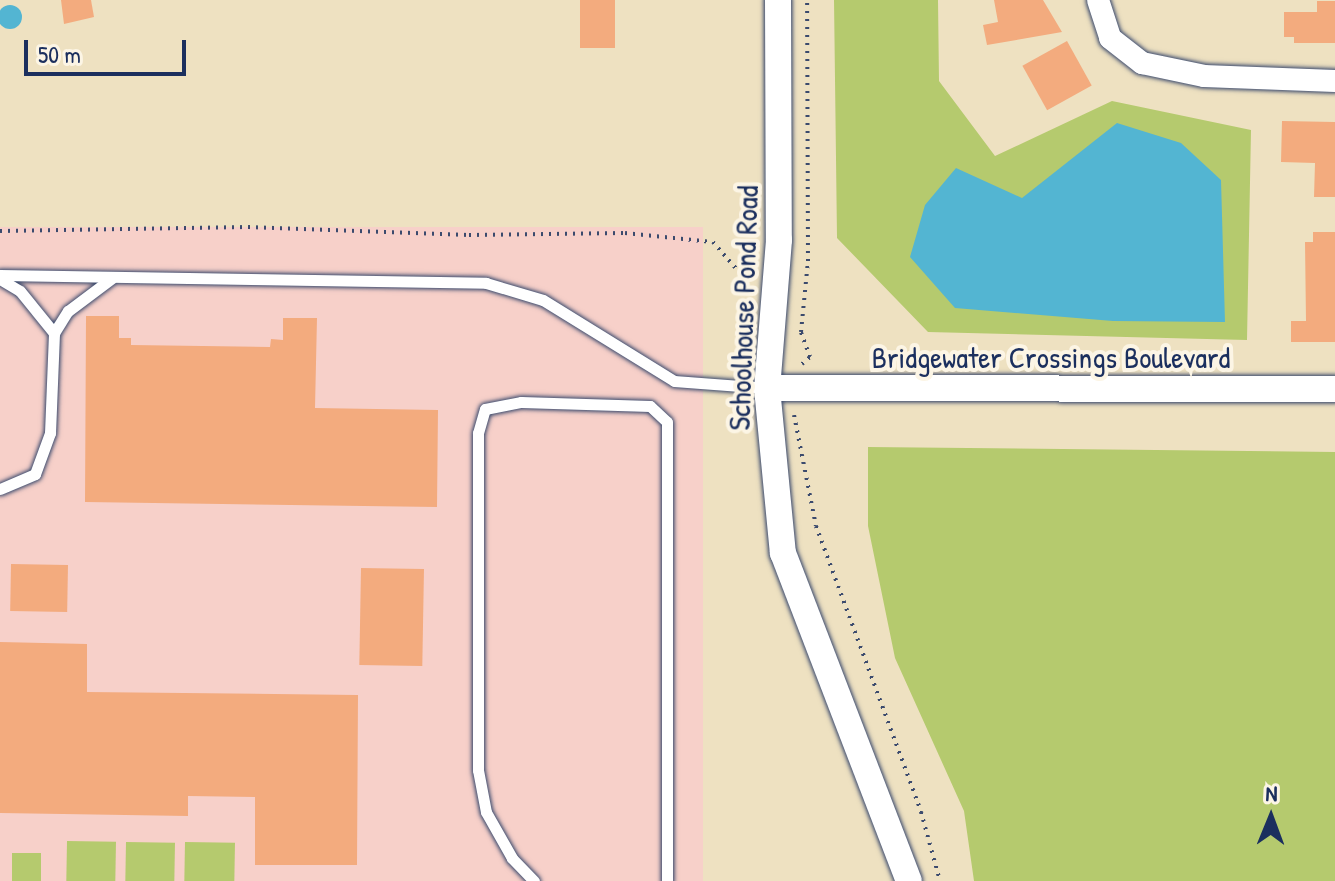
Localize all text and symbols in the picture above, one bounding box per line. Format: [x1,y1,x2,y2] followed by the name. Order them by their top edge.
[28,24,190,74] scale bar
[38,38,81,70] text: 50 m
[721,185,765,431] street label: Schoolhouse Pond Road
[872,339,1230,375] street label: Bridgewater Crossings Boulevard
[1231,777,1311,857] north arrow
[1265,778,1278,808] text: N

